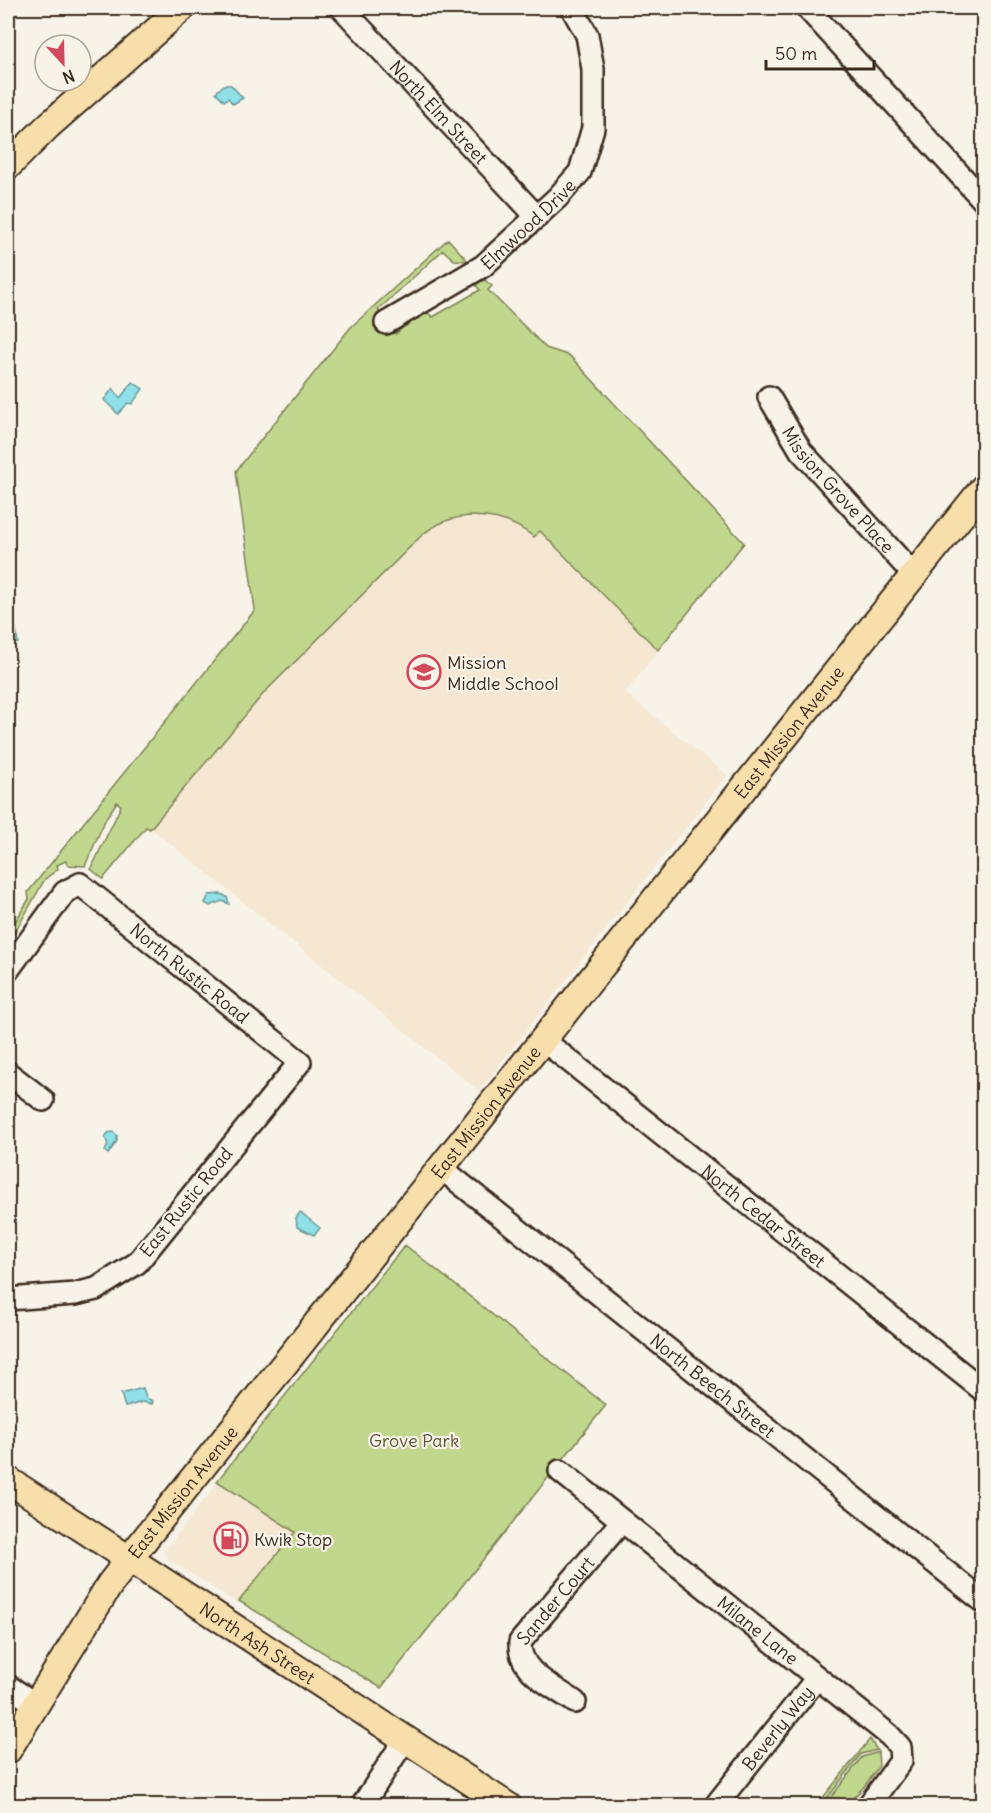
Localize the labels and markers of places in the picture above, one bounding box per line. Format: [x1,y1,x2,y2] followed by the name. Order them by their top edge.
[447,651,559,695] place label: Mission Middle School
[406,654,442,690] school or university icon: Mission Middle School
[213,1521,249,1557] fuel station icon: Kwik Stop
[254,1528,332,1551] place label: Kwik Stop

